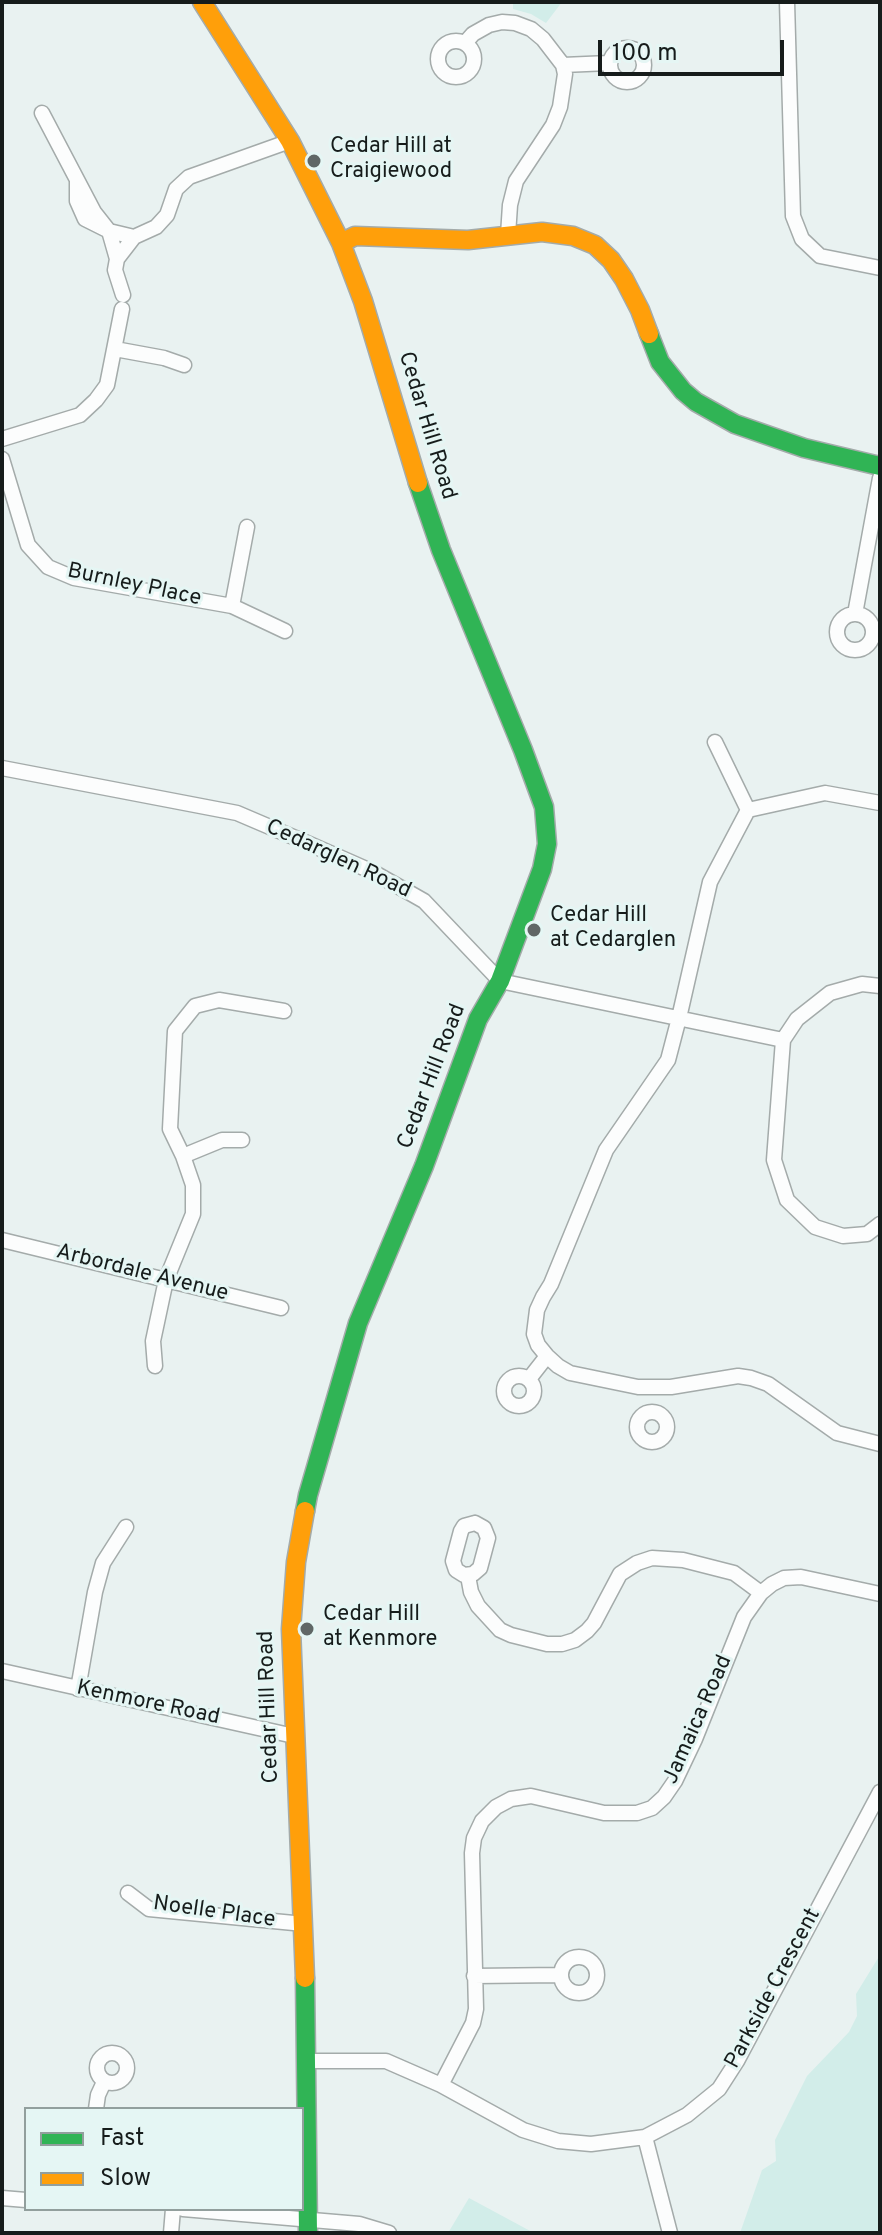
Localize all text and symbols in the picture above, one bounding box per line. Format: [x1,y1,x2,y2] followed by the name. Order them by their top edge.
[602,24,788,74] scale bar
[612,39,678,69] text: 100 m
[330,135,452,186] place label: Cedar Hill at Craigiewood
[305,152,323,170] marker: Cedar Hill at Craigiewood
[391,349,461,503] street label: Cedar Hill Road
[65,559,203,613] street label: Burnley Place
[261,815,415,905] street label: Cedarglen Road
[550,904,676,956] place label: Cedar Hill at Cedarglen
[525,921,543,939] marker: Cedar Hill at Cedarglen
[393,1001,473,1153] street label: Cedar Hill Road
[53,1240,231,1308] street label: Arbordale Avenue
[323,1603,437,1654] place label: Cedar Hill at Kenmore
[298,1620,316,1638] marker: Cedar Hill at Kenmore
[254,1630,286,1784] street label: Cedar Hill Road
[659,1651,739,1789] street label: Jamaica Road
[74,1676,222,1732] street label: Kenmore Road
[151,1891,277,1935] street label: Noelle Place
[721,1904,827,2074] street label: Parkside Crescent
[24,2107,304,2211] legend
[100,2124,144,2154] text: Fast
[100,2164,151,2194] text: Slow

